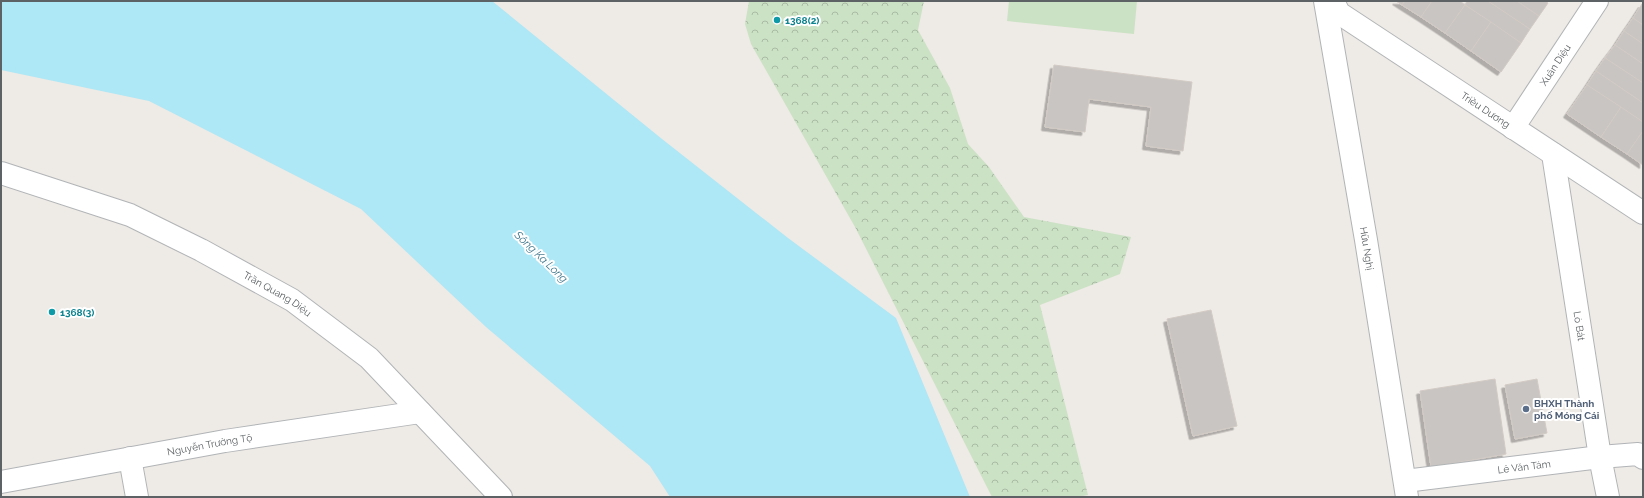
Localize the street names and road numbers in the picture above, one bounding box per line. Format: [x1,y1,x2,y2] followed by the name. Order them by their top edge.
[1537,42,1573,87] street label: Xuân Diệu
[1459,89,1512,130] street label: Triều Dương
[1358,226,1376,271] street label: Hữu Nghị
[242,269,314,318] street label: Trần Quang Diệu
[1572,310,1587,342] street label: Lò Bát
[166,432,253,457] street label: Nguyễn Trường Tộ
[1497,458,1551,475] street label: Lê Văn Tám

